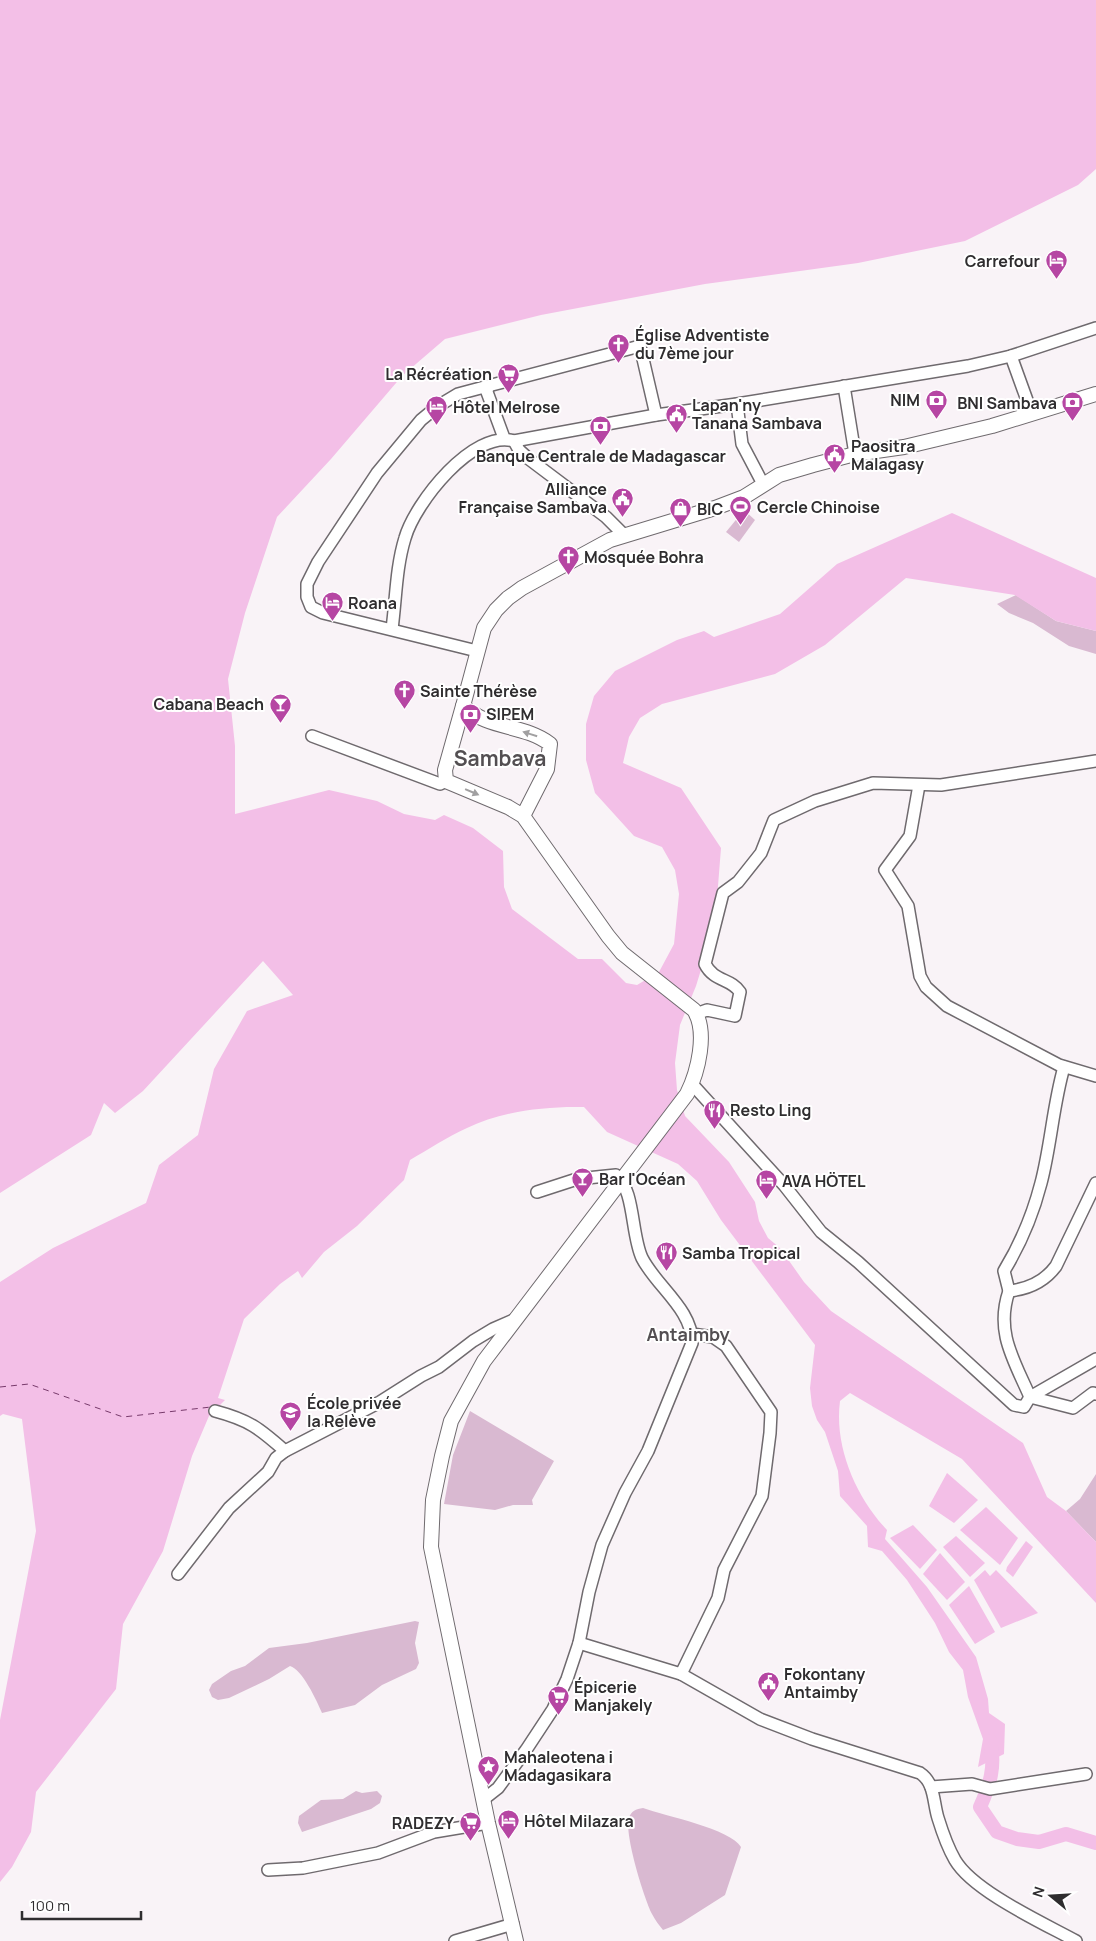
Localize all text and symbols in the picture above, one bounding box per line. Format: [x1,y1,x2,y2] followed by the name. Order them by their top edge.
[1044,249,1068,280] hotel icon: Carrefour
[965,250,1040,272] place label: Carrefour
[635,324,770,364] place label: Église Adventiste du 7ème jour
[607,332,631,363] church icon: Église Adventiste du 7ème jour
[496,362,520,393] supermarket icon: La Récréation
[385,363,492,385] place label: La Récréation
[924,388,948,419] bank icon: NIM
[890,389,920,411] place label: NIM
[1061,391,1085,422] bank icon: BNI Sambava
[957,392,1057,414] place label: BNI Sambava
[692,394,822,434] place label: Lapan'ny Tanana Sambava
[425,395,449,426] hotel icon: Hôtel Melrose
[453,396,561,418] place label: Hôtel Melrose
[664,402,688,433] public building icon: Lapan'ny Tanana Sambava
[589,415,613,446] bank icon: Banque Centrale de Madagascar
[851,435,924,475] place label: Paositra Malagasy
[823,443,847,474] public building icon: Paositra Malagasy
[476,445,726,467] place label: Banque Centrale de Madagascar
[459,478,607,518] place label: Alliance Française Sambava
[611,486,635,517] public building icon: Alliance Française Sambava
[729,495,753,526] sports icon: Cercle Chinoise
[757,496,880,518] place label: Cercle Chinoise
[669,497,693,528] shop icon: BIC
[697,498,724,520] place label: BIC
[556,545,580,576] church icon: Mosquée Bohra
[584,546,704,568] place label: Mosquée Bohra
[320,591,344,622] hotel icon: Roana
[348,592,397,614] place label: Roana
[392,679,416,710] church icon: Sainte Thérèse
[420,680,538,702] place label: Sainte Thérèse
[268,692,292,723] bar icon: Cabana Beach
[153,693,264,715] place label: Cabana Beach
[458,702,482,733] bank icon: SIPEM
[486,703,534,725] place label: SIPEM
[523,730,538,738] one-way arrow
[454,744,546,772] district label: Sambava
[465,788,479,796] one-way arrow
[702,1098,726,1129] restaurant icon: Resto Ling
[730,1099,811,1121] place label: Resto Ling
[571,1167,595,1198] bar icon: Bar l'Océan
[599,1168,686,1190] place label: Bar l'Océan
[754,1169,778,1200] hotel icon: AVA HÖTEL
[782,1170,866,1192] place label: AVA HÖTEL
[654,1241,678,1272] restaurant icon: Samba Tropical
[682,1242,801,1264] place label: Samba Tropical
[646,1322,730,1346] district label: Antaimby
[307,1392,402,1432] place label: École privée la Relève
[279,1400,303,1431] school or university icon: École privée la Relève
[784,1663,865,1703] place label: Fokontany Antaimby
[756,1671,780,1702] public building icon: Fokontany Antaimby
[574,1676,652,1716] place label: Épicerie Manjakely
[546,1684,570,1715] supermarket icon: Épicerie Manjakely
[504,1746,613,1786] place label: Mahaleotena i Madagasikara
[476,1754,500,1785] place icon: Mahaleotena i Madagasikara
[496,1809,520,1840] hotel icon: Hôtel Milazara
[524,1810,634,1832] place label: Hôtel Milazara
[458,1811,482,1842] supermarket icon: RADEZY
[392,1812,454,1834] place label: RADEZY
[1026,1871,1076,1921] north arrow
[1028,1884,1049,1900] text: N
[22,1888,141,1920] scale bar
[30,1895,70,1916] text: 100 m

